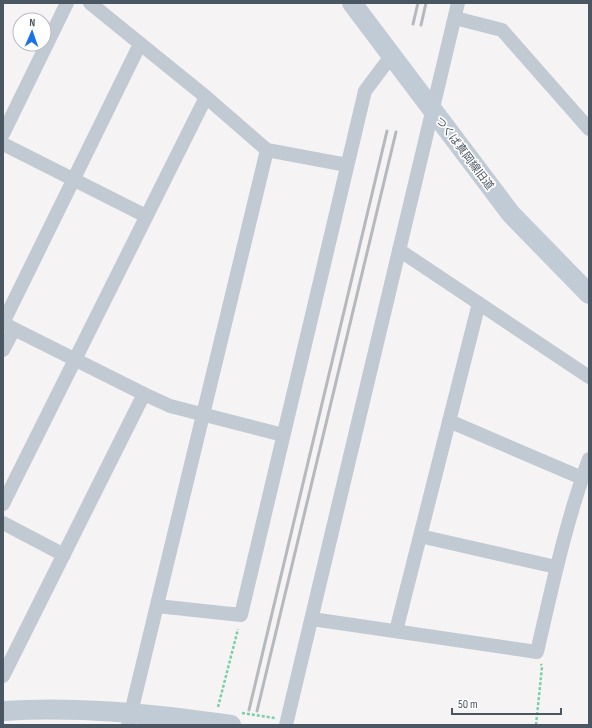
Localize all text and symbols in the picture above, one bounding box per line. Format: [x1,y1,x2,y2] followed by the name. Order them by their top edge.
[12,12,52,52] north arrow
[29,16,36,29] text: N
[433,114,496,192] street label: つくば真岡線旧道
[452,690,561,716] scale bar
[458,697,478,712] text: 50 m

